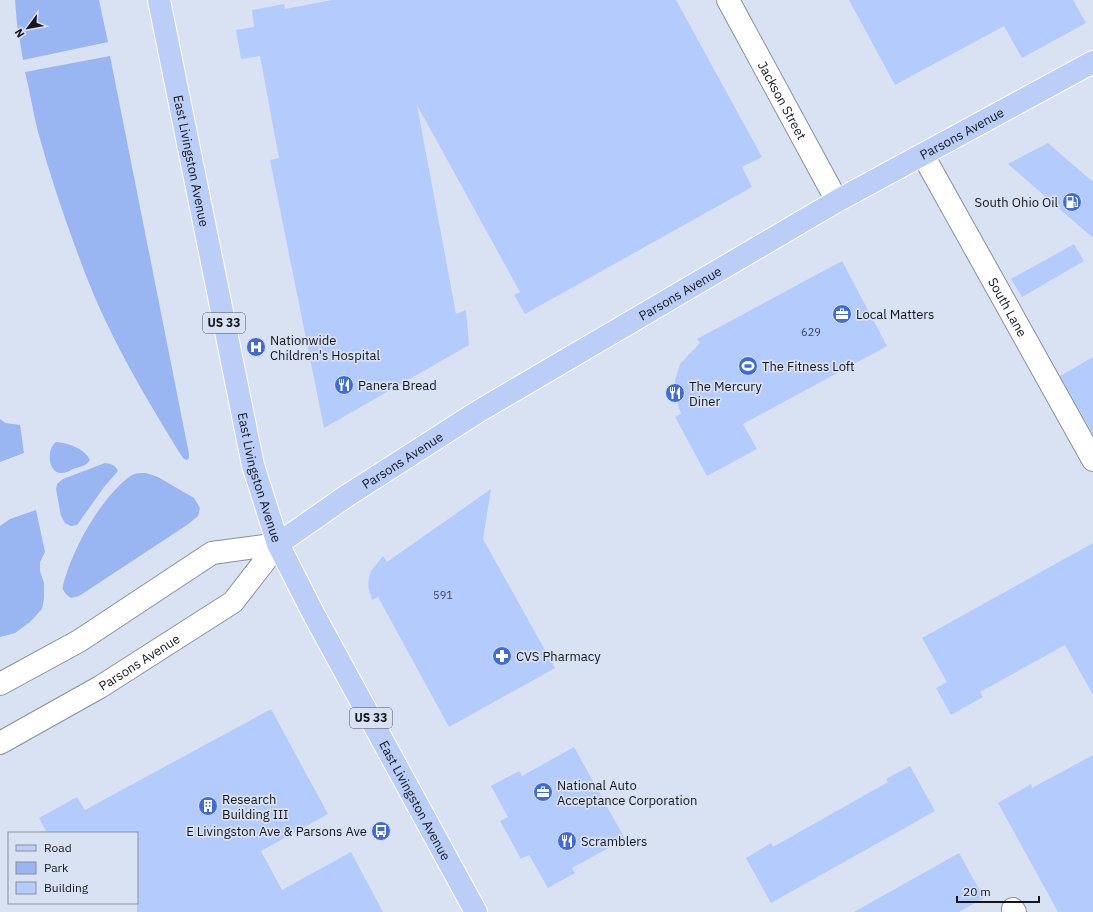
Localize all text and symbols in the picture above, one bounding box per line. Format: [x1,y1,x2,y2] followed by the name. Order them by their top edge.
[8,8,48,48] north arrow
[11,26,28,40] text: N
[754,58,810,143] street label: Jackson Street
[169,93,213,228] street label: East Livingston Avenue
[917,104,1007,163] street label: Parsons Avenue
[1061,191,1083,213] fuel station icon: South Ohio Oil
[975,194,1058,211] place label: South Ohio Oil
[636,263,725,325] street label: Parsons Avenue
[984,275,1031,340] street label: South Lane
[831,303,853,325] office icon: Local Matters
[856,306,934,323] place label: Local Matters
[203,313,245,333] road number: US 33
[801,325,821,339] house number: 629
[270,332,380,364] place label: Nationwide Children's Hospital
[245,336,267,358] hospital icon: Nationwide Children's Hospital
[737,355,759,377] sports icon: The Fitness Loft
[762,358,855,375] place label: The Fitness Loft
[333,374,355,396] restaurant icon: Panera Bread
[358,377,437,394] place label: Panera Bread
[689,378,762,410] place label: The Mercury Diner
[664,382,686,404] restaurant icon: The Mercury Diner
[234,411,285,545] street label: East Livingston Avenue
[359,428,447,493] street label: Parsons Avenue
[433,588,453,602] house number: 591
[95,630,183,695] street label: Parsons Avenue
[491,645,513,667] pharmacy icon: CVS Pharmacy
[516,648,601,665] place label: CVS Pharmacy
[350,708,392,728] road number: US 33
[375,738,454,864] street label: East Livingston Avenue
[557,777,698,809] place label: National Auto Acceptance Corporation
[532,781,554,803] office icon: National Auto Acceptance Corporation
[222,791,288,823] place label: Research Building III
[197,795,219,817] building icon: Research Building III
[370,820,392,842] bus stop icon: E Livingston Ave & Parsons Ave
[186,823,367,840] place label: E Livingston Ave & Parsons Ave
[556,830,578,852] restaurant icon: Scramblers
[8,832,138,904] legend
[581,833,647,850] place label: Scramblers
[44,840,72,855] text: Road
[44,860,69,875] text: Park
[957,878,1039,904] scale bar
[44,880,89,895] text: Building
[963,884,991,899] text: 20 m

